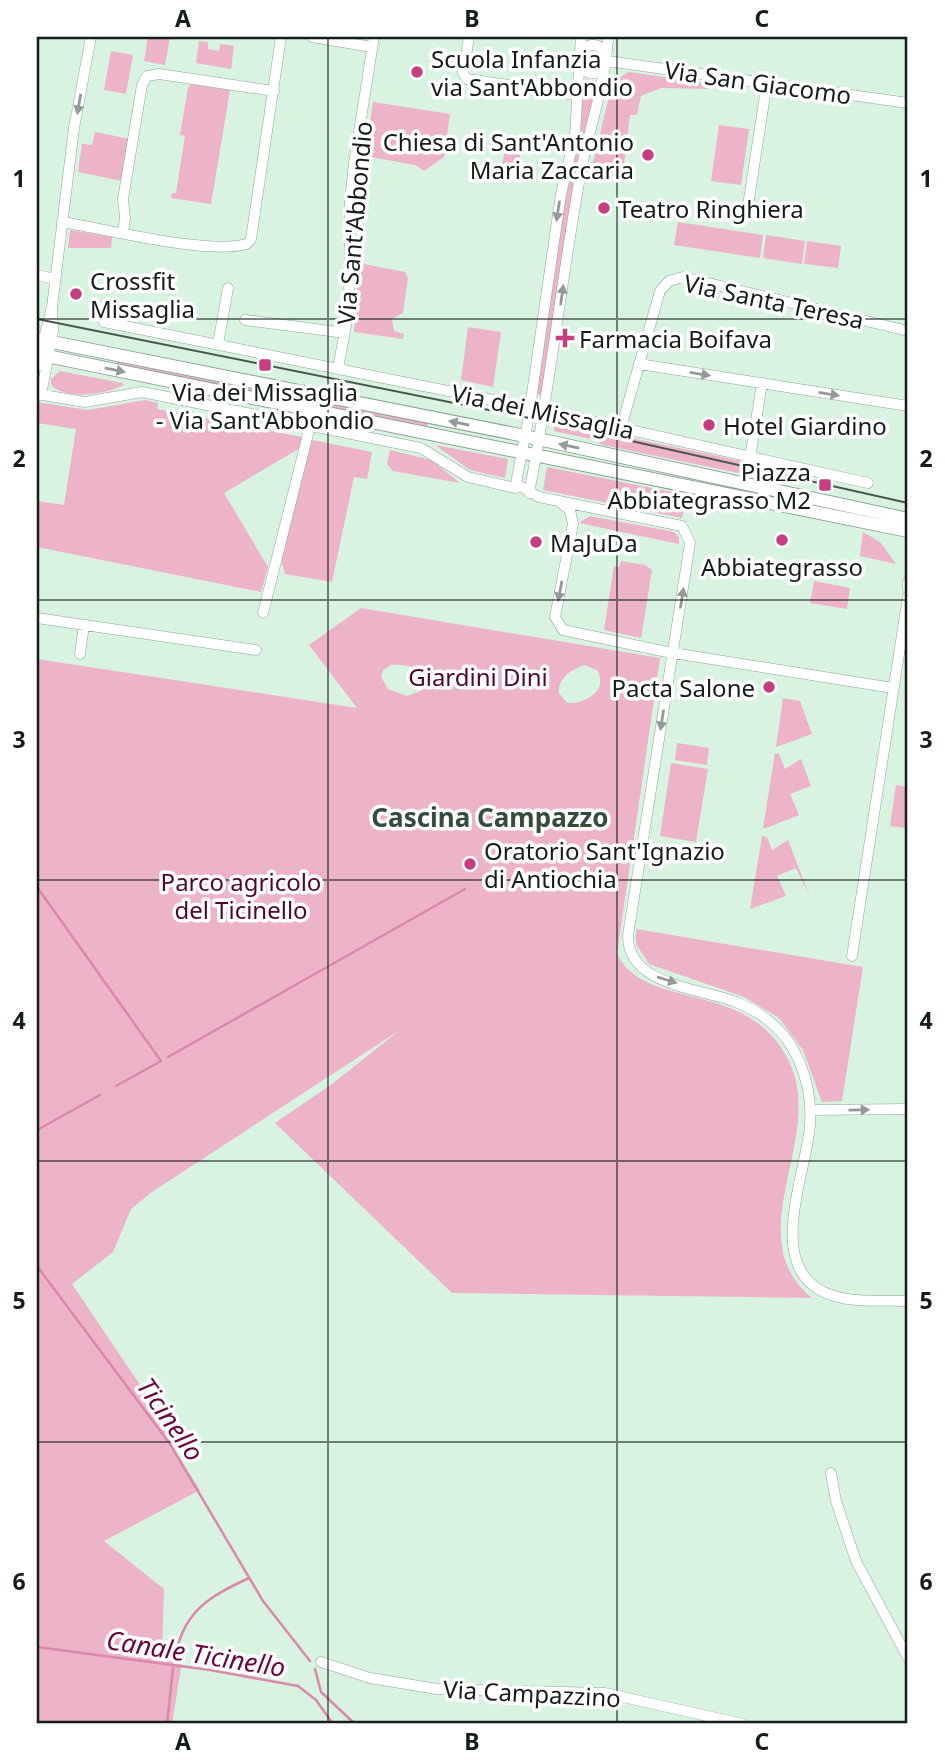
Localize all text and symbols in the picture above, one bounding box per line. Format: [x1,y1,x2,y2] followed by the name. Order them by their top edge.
[175,2,191,34] text: A
[464,2,480,34] text: B
[755,2,770,34] text: C
[431,42,633,103] place label: Scuola Infanzia via Sant'Abbondio
[663,53,853,111] street label: Via San Giacomo
[409,64,425,80] marker: Scuola Infanzia via Sant'Abbondio
[73,93,84,115] one-way arrow
[329,120,379,326] street label: Via Sant'Abbondio
[383,125,634,186] place label: Chiesa di Sant'Antonio Maria Zaccaria
[640,147,656,163] marker: Chiesa di Sant'Antonio Maria Zaccaria
[12,162,26,194] text: 1
[919,162,933,194] text: 1
[618,192,804,225] place label: Teatro Ringhiera
[552,200,563,222] one-way arrow
[596,200,612,216] marker: Teatro Ringhiera
[90,264,195,325] place label: Crossfit Missaglia
[681,266,867,336] street label: Via Santa Teresa
[557,284,568,306] one-way arrow
[68,286,84,302] marker: Crossfit Missaglia
[579,322,772,355] place label: Farmacia Boifava
[557,330,573,346] marker: Farmacia Boifava
[257,357,273,373] marker: Via dei Missaglia - Via Sant'Abbondio
[104,365,126,376] one-way arrow
[690,369,712,380] one-way arrow
[156,375,374,436] place label: Via dei Missaglia - Via Sant'Abbondio
[449,376,637,446] street label: Via dei Missaglia
[818,389,840,400] one-way arrow
[723,409,887,442] place label: Hotel Giardino
[448,417,470,428] one-way arrow
[701,417,717,433] marker: Hotel Giardino
[558,440,580,451] one-way arrow
[12,442,26,474] text: 2
[919,442,933,474] text: 2
[607,455,811,516] place label: Piazza Abbiategrasso M2
[817,477,833,493] marker: Piazza Abbiategrasso M2
[550,526,638,559] place label: MaJuDa
[774,532,790,548] marker: Abbiategrasso
[528,534,544,550] marker: MaJuDa
[701,550,863,583] place label: Abbiategrasso
[554,580,565,602] one-way arrow
[677,587,688,609] one-way arrow
[408,660,548,693] park label: Giardini Dini
[611,671,755,704] place label: Pacta Salone
[761,679,777,695] marker: Pacta Salone
[657,709,668,731] one-way arrow
[12,723,26,755] text: 3
[919,723,933,755] text: 3
[371,799,609,835] district label: Cascina Campazzo
[484,834,725,895] place label: Oratorio Sant'Ignazio di Antiochia
[462,856,478,872] marker: Oratorio Sant'Ignazio di Antiochia
[161,865,321,926] park label: Parco agricolo del Ticinello
[656,976,677,986] one-way arrow
[12,1004,26,1036] text: 4
[919,1004,933,1036] text: 4
[848,1104,870,1115] one-way arrow
[12,1284,26,1316] text: 5
[919,1284,933,1316] text: 5
[129,1370,213,1468] water label: Ticinello
[12,1565,26,1597] text: 6
[919,1565,933,1597] text: 6
[104,1621,288,1685] water label: Canale Ticinello
[442,1672,622,1714] street label: Via Campazzino
[175,1725,191,1757] text: A
[464,1725,480,1757] text: B
[755,1725,770,1757] text: C

